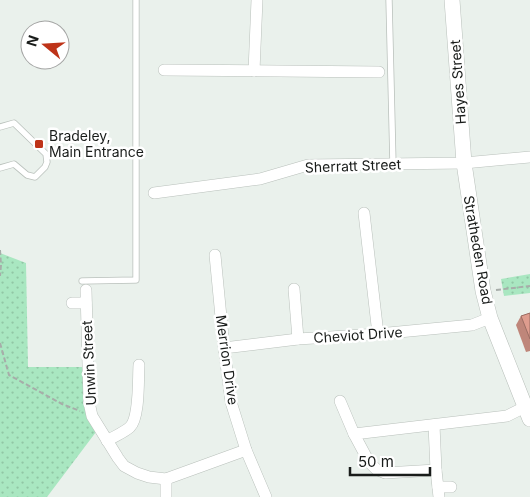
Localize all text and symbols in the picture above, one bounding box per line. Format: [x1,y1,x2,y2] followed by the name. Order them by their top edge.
[20,20,70,70] north arrow
[22,33,42,49] text: N
[446,39,469,125] street label: Hayes Street
[49,127,144,160] place label: Bradeley, Main Entrance
[33,138,45,150] marker: Bradeley, Main Entrance
[305,155,402,176] street label: Sherratt Street
[461,194,496,306] street label: Stratheden Road
[213,314,242,406] street label: Merrion Drive
[78,320,99,406] street label: Unwin Street
[313,323,403,346] street label: Cheviot Drive
[350,444,430,476] scale bar
[358,452,394,471] text: 50 m

